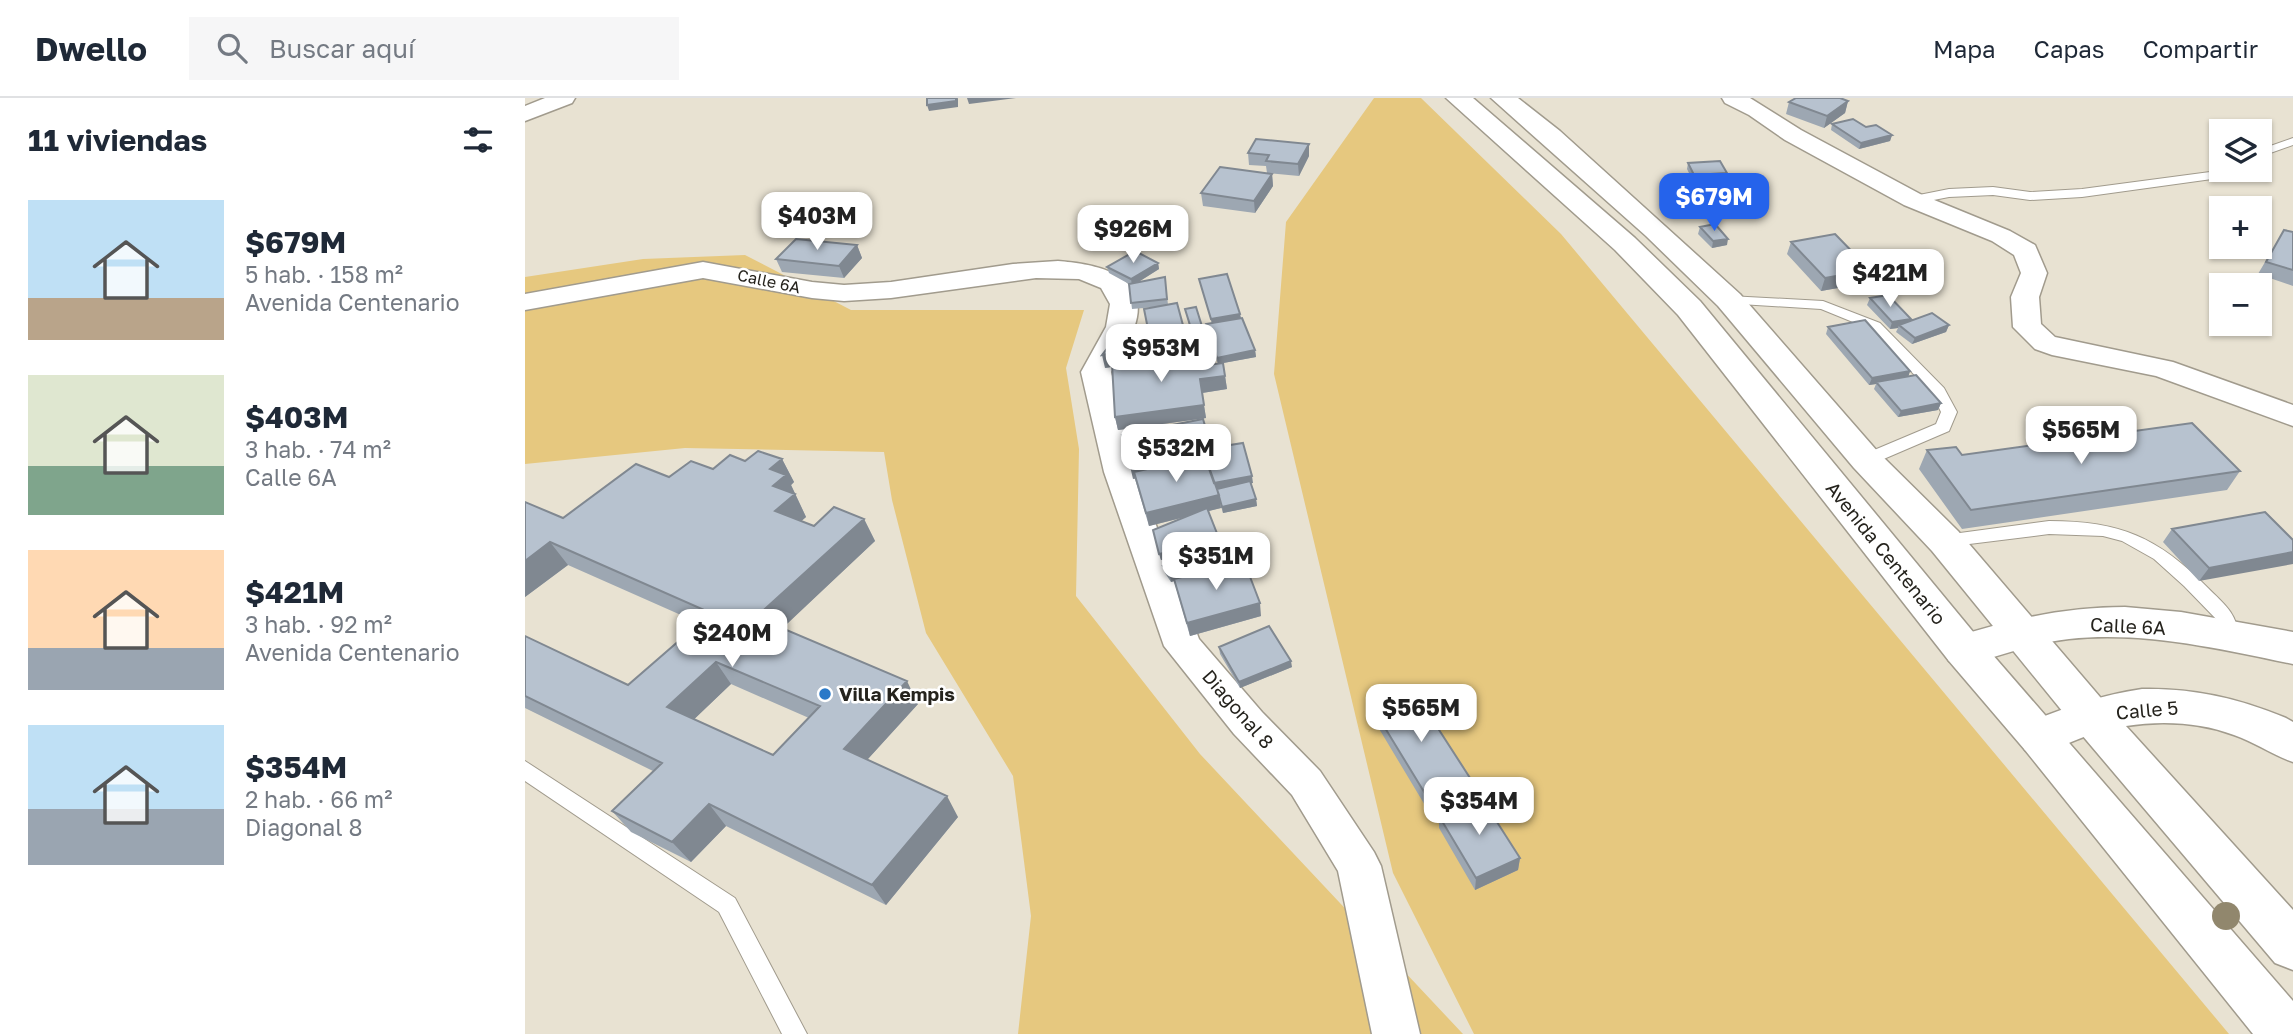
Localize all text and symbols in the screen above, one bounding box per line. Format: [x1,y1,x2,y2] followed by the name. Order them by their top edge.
[189,17,679,80] search box
[35,29,147,68] text: Dwello
[213,29,251,67] icon: search
[269,33,415,64] text: Buscar aquí
[1933,34,1996,63] text: Mapa
[2034,34,2104,63] text: Capas
[2142,34,2258,63] text: Compartir
[2209,119,2272,336] map controls
[2209,119,2272,182] button: layers
[459,121,497,159] icon: filters
[28,122,207,158] text: 11 viviendas
[1665,174,1763,233] pin: $679M
[1675,182,1753,210] text: $679M
[768,192,866,252] pin: $403M
[2209,196,2272,259] button: +
[777,201,857,229] text: $403M
[1084,206,1182,265] pin: $926M
[1093,214,1173,242] text: $926M
[245,224,346,260] text: $679M
[84,228,168,312] icon: home
[1841,250,1939,309] pin: $421M
[1852,258,1928,286] text: $421M
[245,260,403,288] text: 5 hab. · 158 m²
[736,265,802,297] street label: Calle 6A
[2209,273,2272,336] button: −
[245,288,460,316] text: Avenida Centenario
[1112,324,1210,384] pin: $953M
[1122,333,1200,361] text: $953M
[245,399,348,435] text: $403M
[84,403,168,487] icon: home
[2032,406,2130,466] pin: $565M
[2042,415,2120,443] text: $565M
[1127,424,1225,484] pin: $532M
[1137,433,1215,461] text: $532M
[245,435,391,463] text: 3 hab. · 74 m²
[245,463,337,491] text: Calle 6A
[1822,477,1951,629] street label: Avenida Centenario
[1167,532,1265,592] pin: $351M
[1178,541,1254,569] text: $351M
[245,574,344,610] text: $421M
[84,578,168,662] icon: home
[245,610,392,638] text: 3 hab. · 92 m²
[683,610,781,669] pin: $240M
[2090,612,2167,639] street label: Calle 6A
[692,618,772,646] text: $240M
[245,638,460,666] text: Avenida Centenario
[1198,665,1279,753] street label: Diagonal 8
[839,682,955,705] place label: Villa Kempis
[1372,684,1470,744] pin: $565M
[817,686,833,702] marker: Villa Kempis
[1382,693,1460,721] text: $565M
[2115,695,2179,724] street label: Calle 5
[245,749,347,785] text: $354M
[84,753,168,837] icon: home
[1430,778,1528,837] pin: $354M
[245,785,392,813] text: 2 hab. · 66 m²
[1440,786,1518,814] text: $354M
[245,813,362,841] text: Diagonal 8

